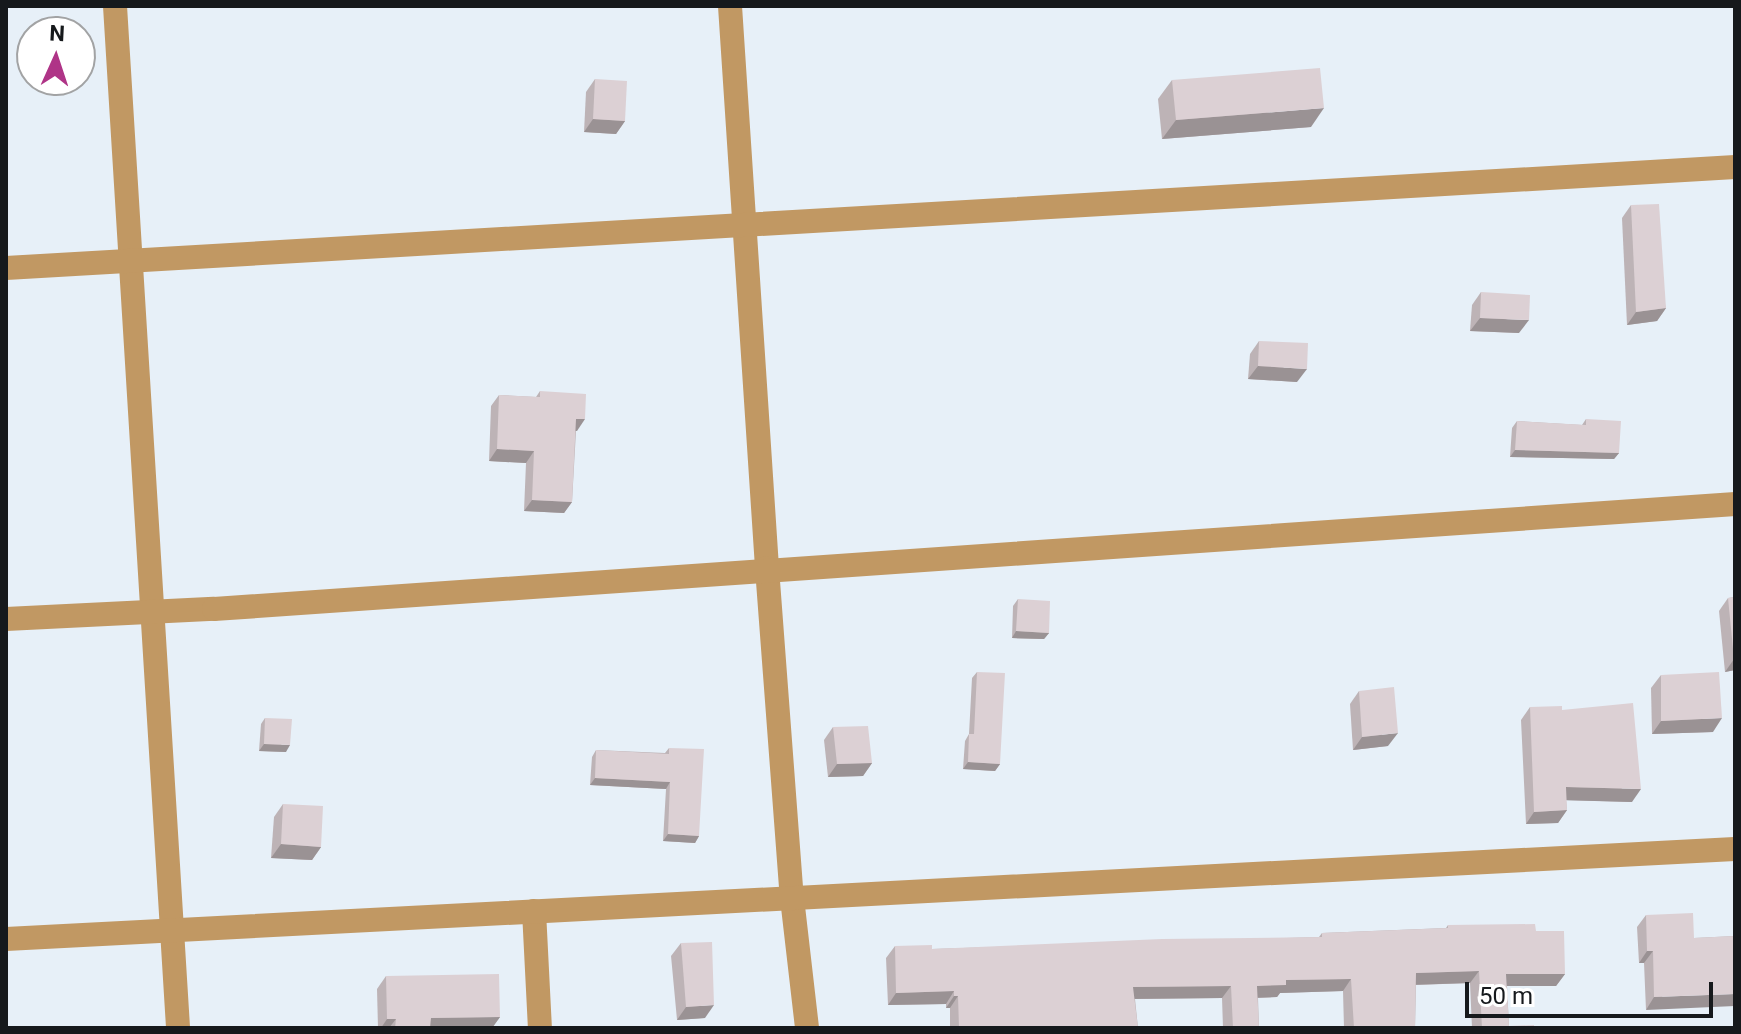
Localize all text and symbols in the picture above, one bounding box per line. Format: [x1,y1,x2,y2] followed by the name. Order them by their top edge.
[16,16,96,96] north arrow
[49,21,66,46] text: N
[1469,966,1717,1016] scale bar
[1479,982,1533,1010] text: 50 m

